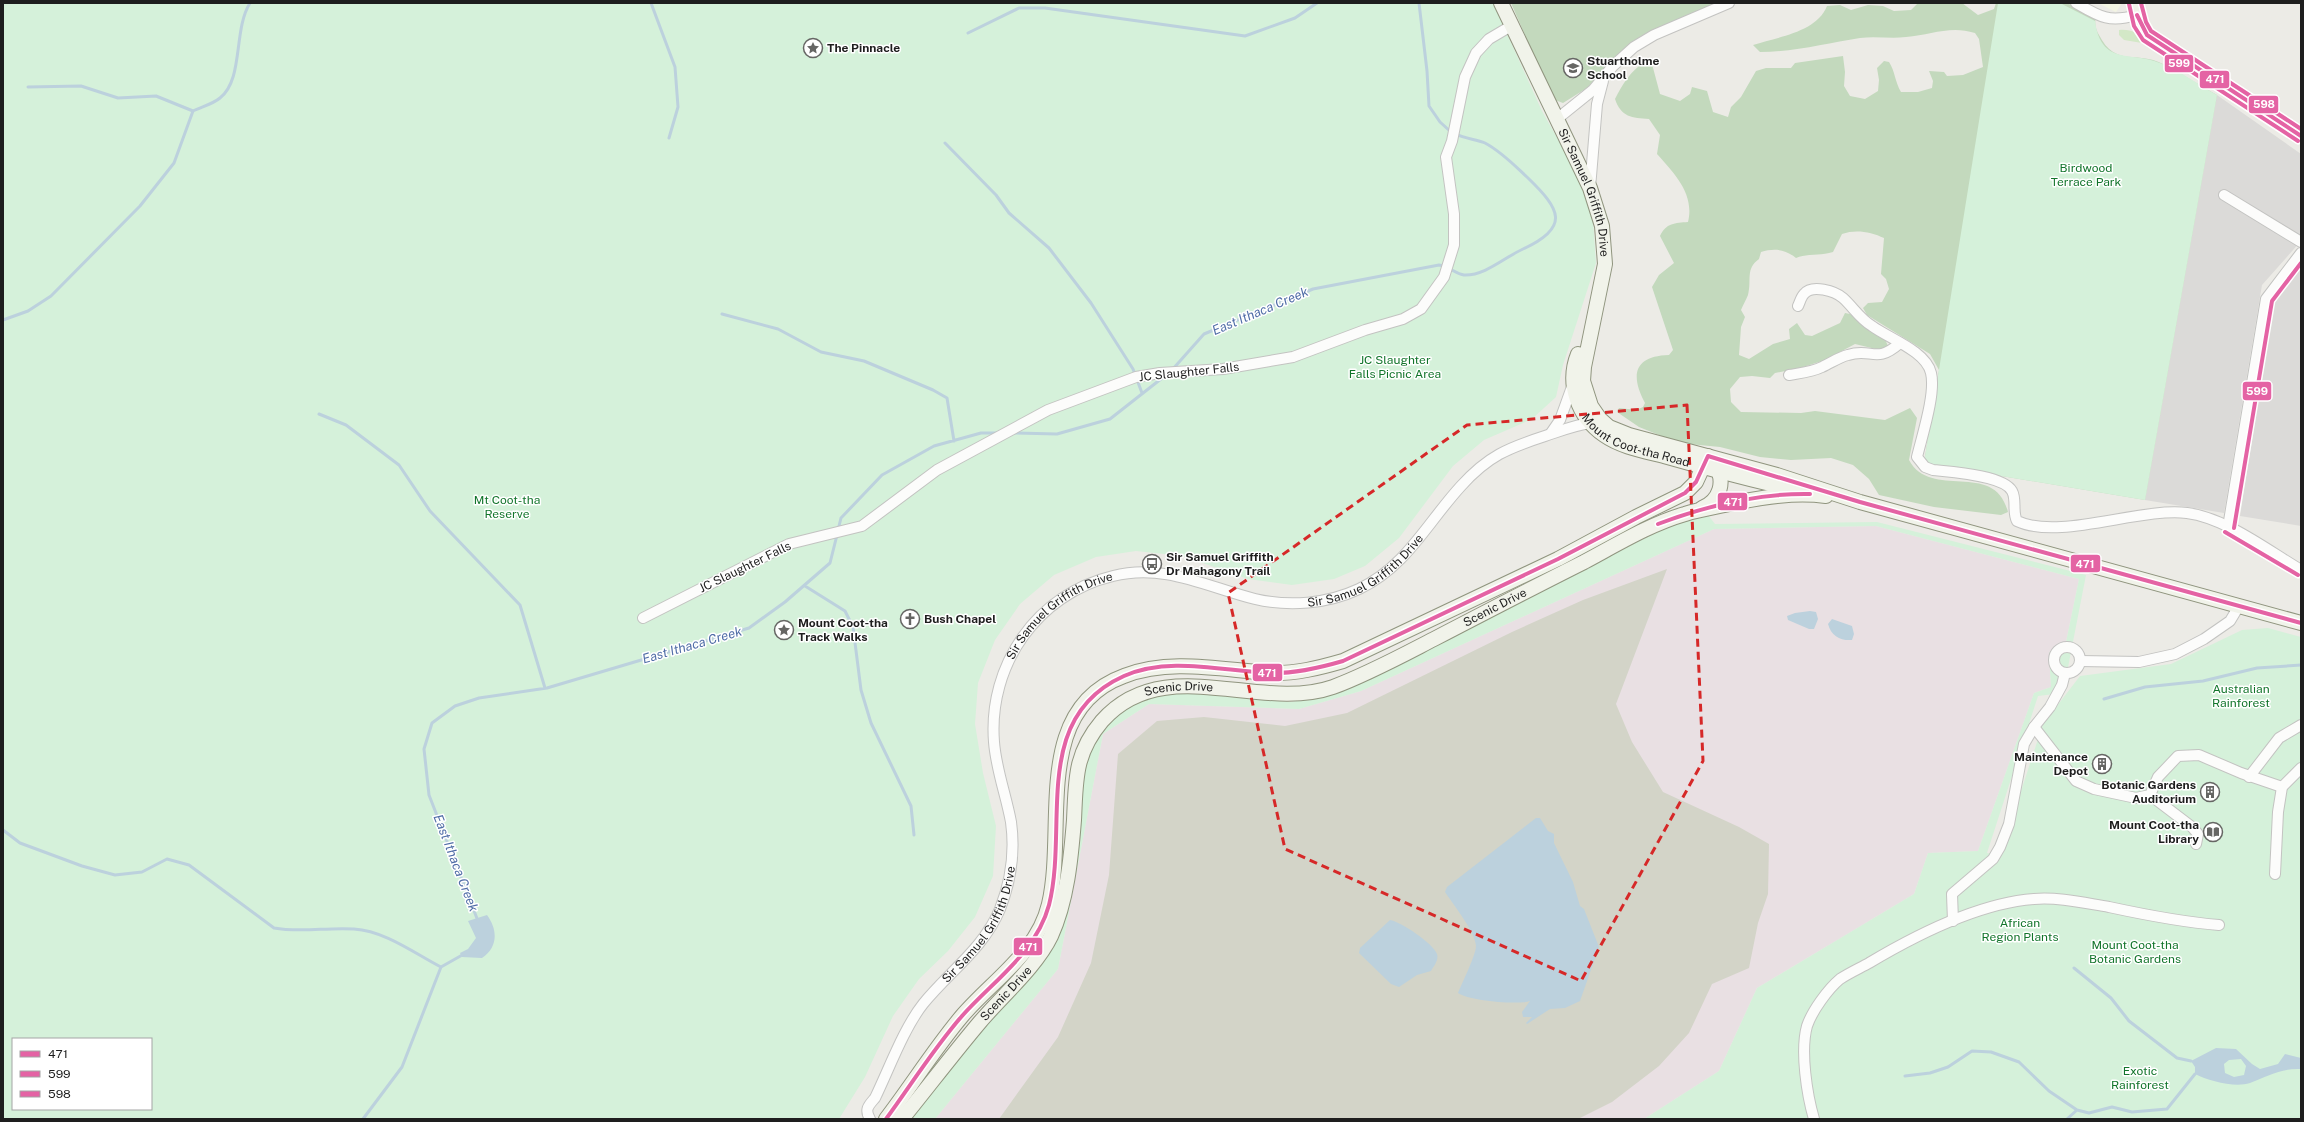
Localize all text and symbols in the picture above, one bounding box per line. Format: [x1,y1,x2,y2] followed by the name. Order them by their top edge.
[802,37,824,59] place icon: The Pinnacle
[827,41,900,55] place label: The Pinnacle
[1587,54,1660,82] place label: Stuartholme School
[2164,54,2194,73] line badge: 599
[1562,57,1584,79] school or university icon: Stuartholme School
[2168,57,2190,69] text: 599
[2199,70,2230,89] line badge: 471
[2206,73,2224,85] text: 471
[2248,95,2279,114] line badge: 598
[2253,98,2275,110] text: 598
[1555,126,1611,257] street label: Sir Samuel Griffith Drive
[2051,161,2122,189] park label: Birdwood Terrace Park
[1210,284,1310,338] water label: East Ithaca Creek
[1349,353,1441,381] park label: JC Slaughter Falls Picnic Area
[1138,360,1240,384] street label: JC Slaughter Falls
[2242,381,2272,401] line badge: 599
[2246,385,2268,397] text: 599
[1579,411,1691,470] street label: Mount Coot-tha Road
[1717,492,1748,511] line badge: 471
[474,493,540,521] park label: Mt Coot-tha Reserve
[1724,496,1742,508] text: 471
[1306,531,1426,610] street label: Sir Samuel Griffith Drive
[697,539,793,595] street label: JC Slaughter Falls
[1166,550,1274,578] place label: Sir Samuel Griffith Dr Mahagony Trail
[1141,553,1163,575] bus stop icon: Sir Samuel Griffith Dr Mahagony Trail
[2070,554,2101,573] line badge: 471
[2076,558,2094,570] text: 471
[1004,569,1114,662] street label: Sir Samuel Griffith Drive
[1461,585,1529,630] street label: Scenic Drive
[899,608,921,630] church icon: Bush Chapel
[924,612,996,626] place label: Bush Chapel
[798,616,888,644] place label: Mount Coot-tha Track Walks
[773,619,795,641] place icon: Mount Coot-tha Track Walks
[640,624,744,666] water label: East Ithaca Creek
[1252,663,1283,682] line badge: 471
[1258,667,1276,679] text: 471
[1142,679,1214,699] street label: Scenic Drive
[2212,682,2270,710] park label: Australian Rainforest
[2014,750,2088,778] place label: Maintenance Depot
[2091,753,2113,775] building icon: Maintenance Depot
[2101,778,2196,806] place label: Botanic Gardens Auditorium
[2199,781,2221,803] building icon: Botanic Gardens Auditorium
[431,812,481,914] water label: East Ithaca Creek
[2109,818,2199,846] place label: Mount Coot-tha Library
[2202,821,2224,843] library icon: Mount Coot-tha Library
[939,865,1018,986] street label: Sir Samuel Griffith Drive
[1982,916,2058,944] park label: African Region Plants
[1013,937,1043,956] line badge: 471
[2089,938,2181,966] park label: Mount Coot-tha Botanic Gardens
[1019,941,1037,953] text: 471
[977,963,1035,1024] street label: Scenic Drive
[12,1038,152,1110] legend
[48,1047,68,1061] text: 471
[2111,1064,2169,1092] park label: Exotic Rainforest
[48,1067,71,1081] text: 599
[48,1087,71,1101] text: 598

